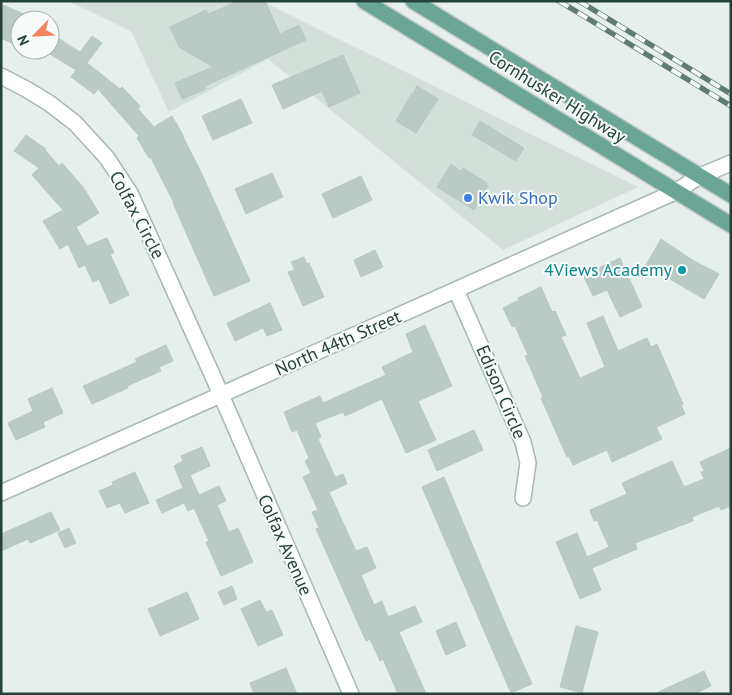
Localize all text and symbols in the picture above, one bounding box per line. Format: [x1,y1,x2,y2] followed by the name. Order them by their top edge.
[10,10,60,60] north arrow
[13,32,33,48] text: N
[484,45,631,148] street label: Cornhusker Highway
[105,167,170,263] street label: Colfax Circle
[478,186,558,209] place label: Kwik Shop
[462,192,474,204] marker: Kwik Shop
[544,258,673,281] place label: 4Views Academy
[676,264,688,276] marker: 4Views Academy
[271,304,404,381] street label: North 44th Street
[471,341,532,442] street label: Edison Circle
[253,491,318,599] street label: Colfax Avenue

